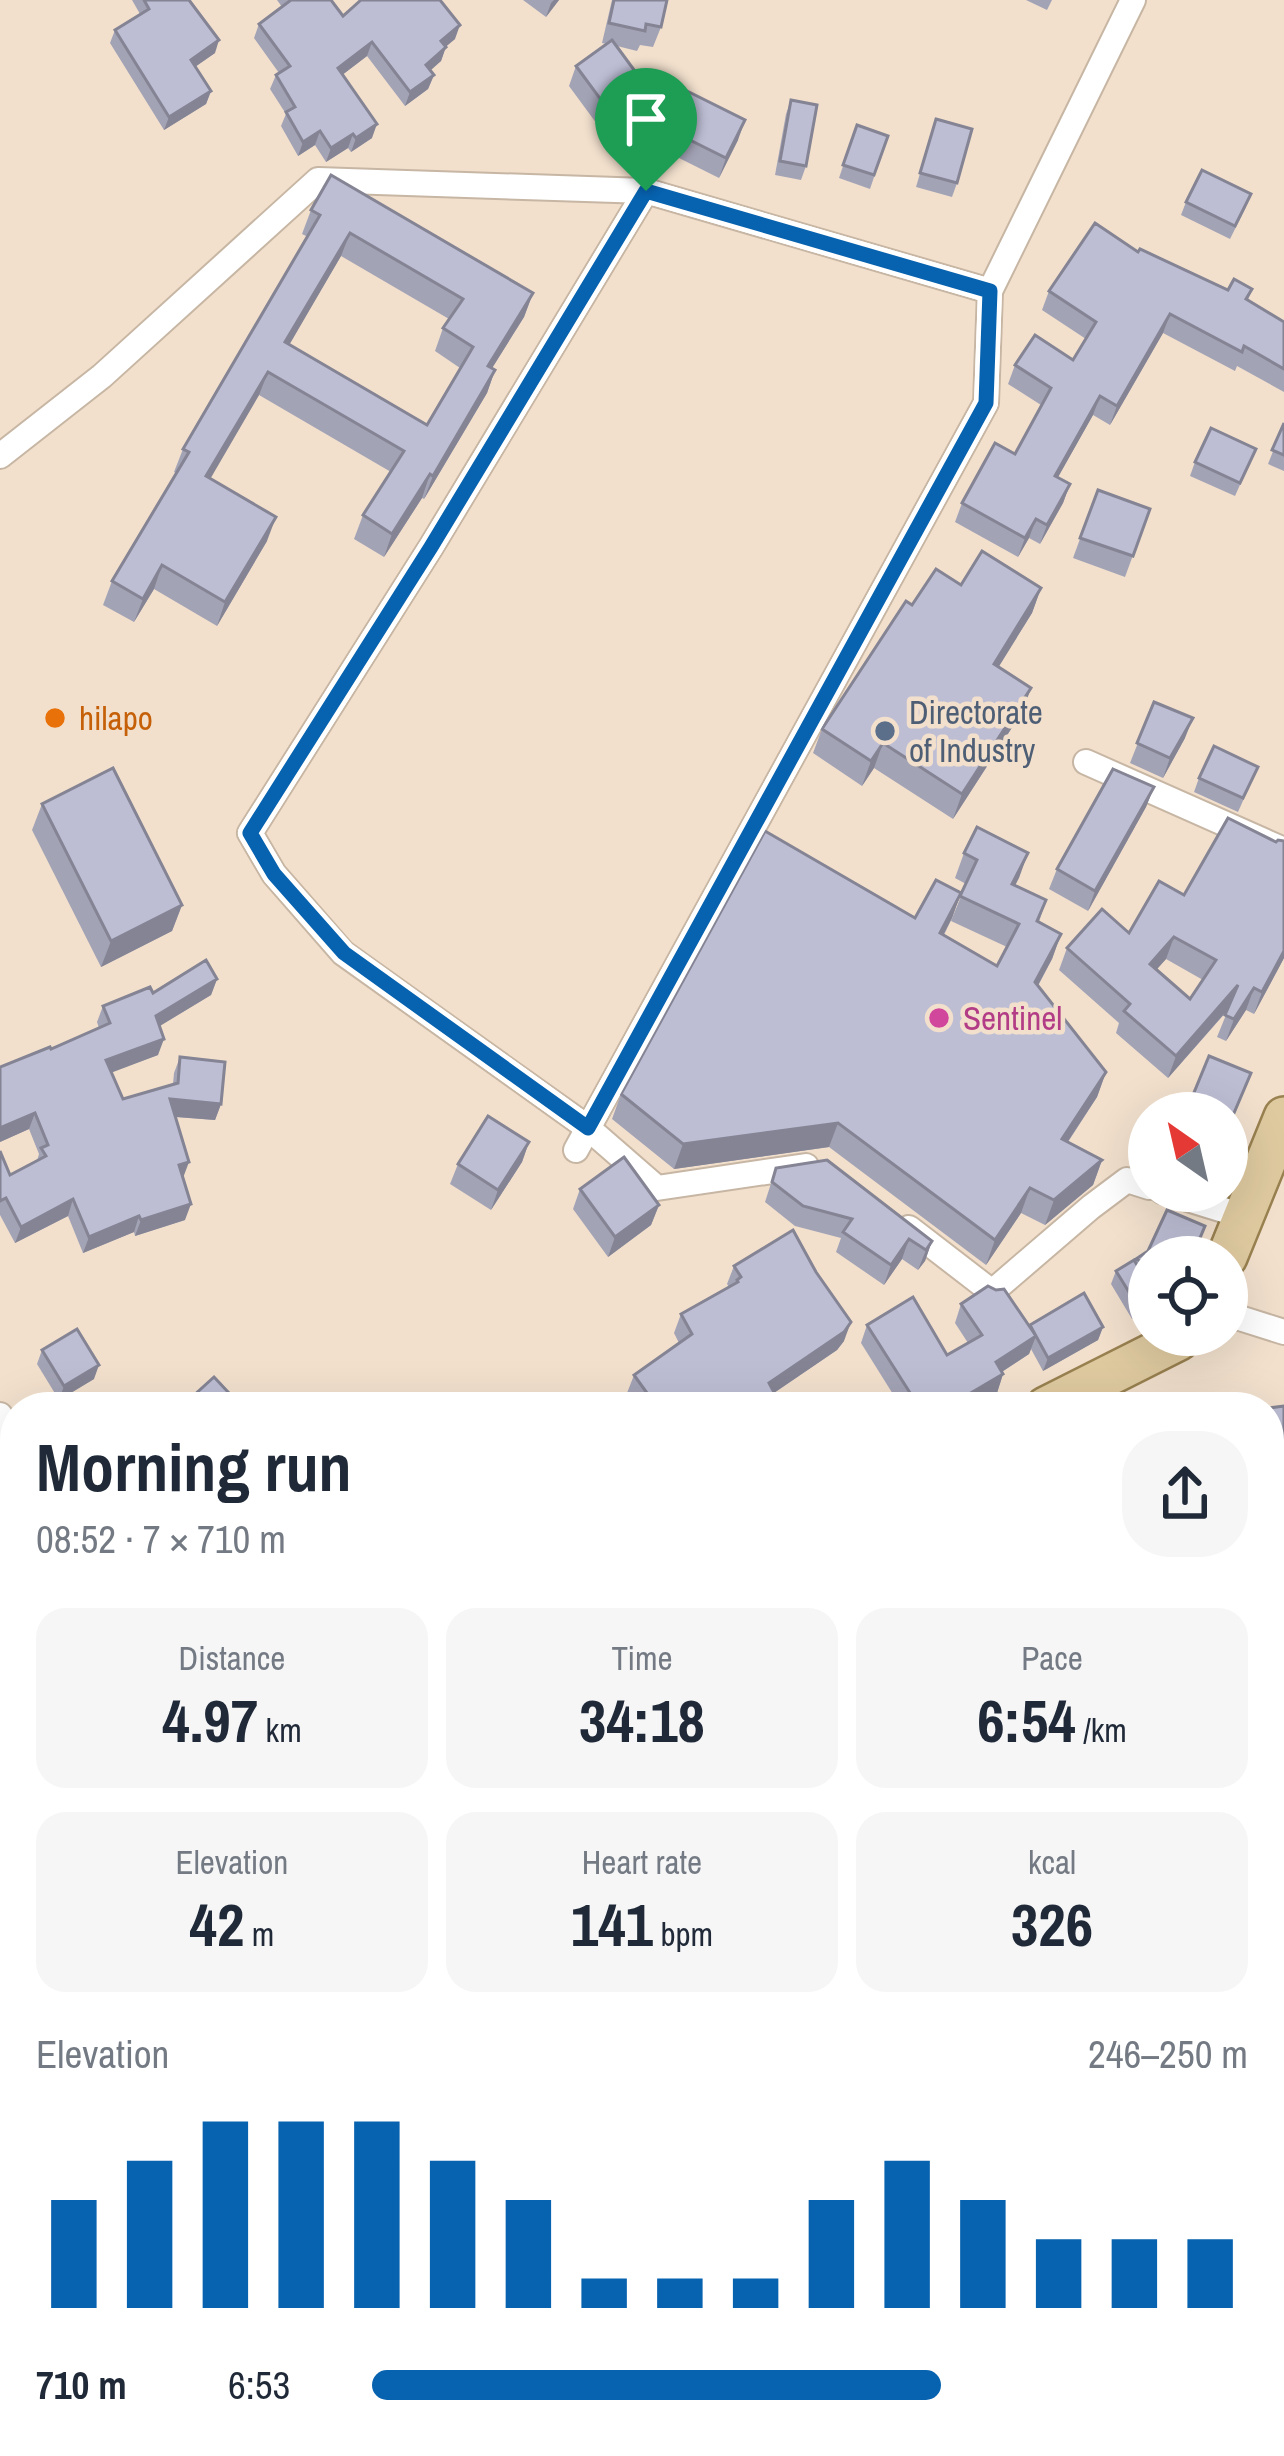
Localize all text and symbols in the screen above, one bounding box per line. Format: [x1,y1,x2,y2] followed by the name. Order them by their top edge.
[595,68,697,191] pin
[613,86,679,152] icon: arrive
[909,690,1043,772] place label: Directorate of Industry
[79,696,153,740] place label: hilapo
[42,705,68,731] marker: hilapo
[872,718,898,744] marker: Directorate of Industry
[963,996,1062,1040] place label: Sentinel
[926,1005,952,1031] marker: Sentinel
[1128,1092,1248,1212] north arrow
[1128,1092,1248,1356] map controls
[1128,1236,1248,1356] button: locate
[36,1423,352,1512] text: Morning run
[1122,1431,1248,1557] button: share
[36,1513,286,1565] text: 08:52 · 7 × 710 m
[179,1636,285,1680] text: Distance
[611,1636,673,1680] text: Time
[1021,1636,1083,1680] text: Pace
[162,1680,258,1761] text: 4.97
[579,1680,705,1761] text: 34:18
[977,1680,1076,1761] text: 6:54
[258,1708,302,1752] text: km
[1076,1708,1127,1752] text: /km
[176,1840,288,1884] text: Elevation
[582,1840,702,1884] text: Heart rate
[1028,1840,1076,1884] text: kcal
[190,1884,244,1965] text: 42
[571,1884,653,1965] text: 141
[1011,1884,1093,1965] text: 326
[244,1912,274,1956] text: m
[653,1912,713,1956] text: bpm
[36,2028,169,2080] text: Elevation
[1088,2028,1248,2080] text: 246–250 m
[36,2359,127,2411] text: 710 m
[228,2359,290,2411] text: 6:53

